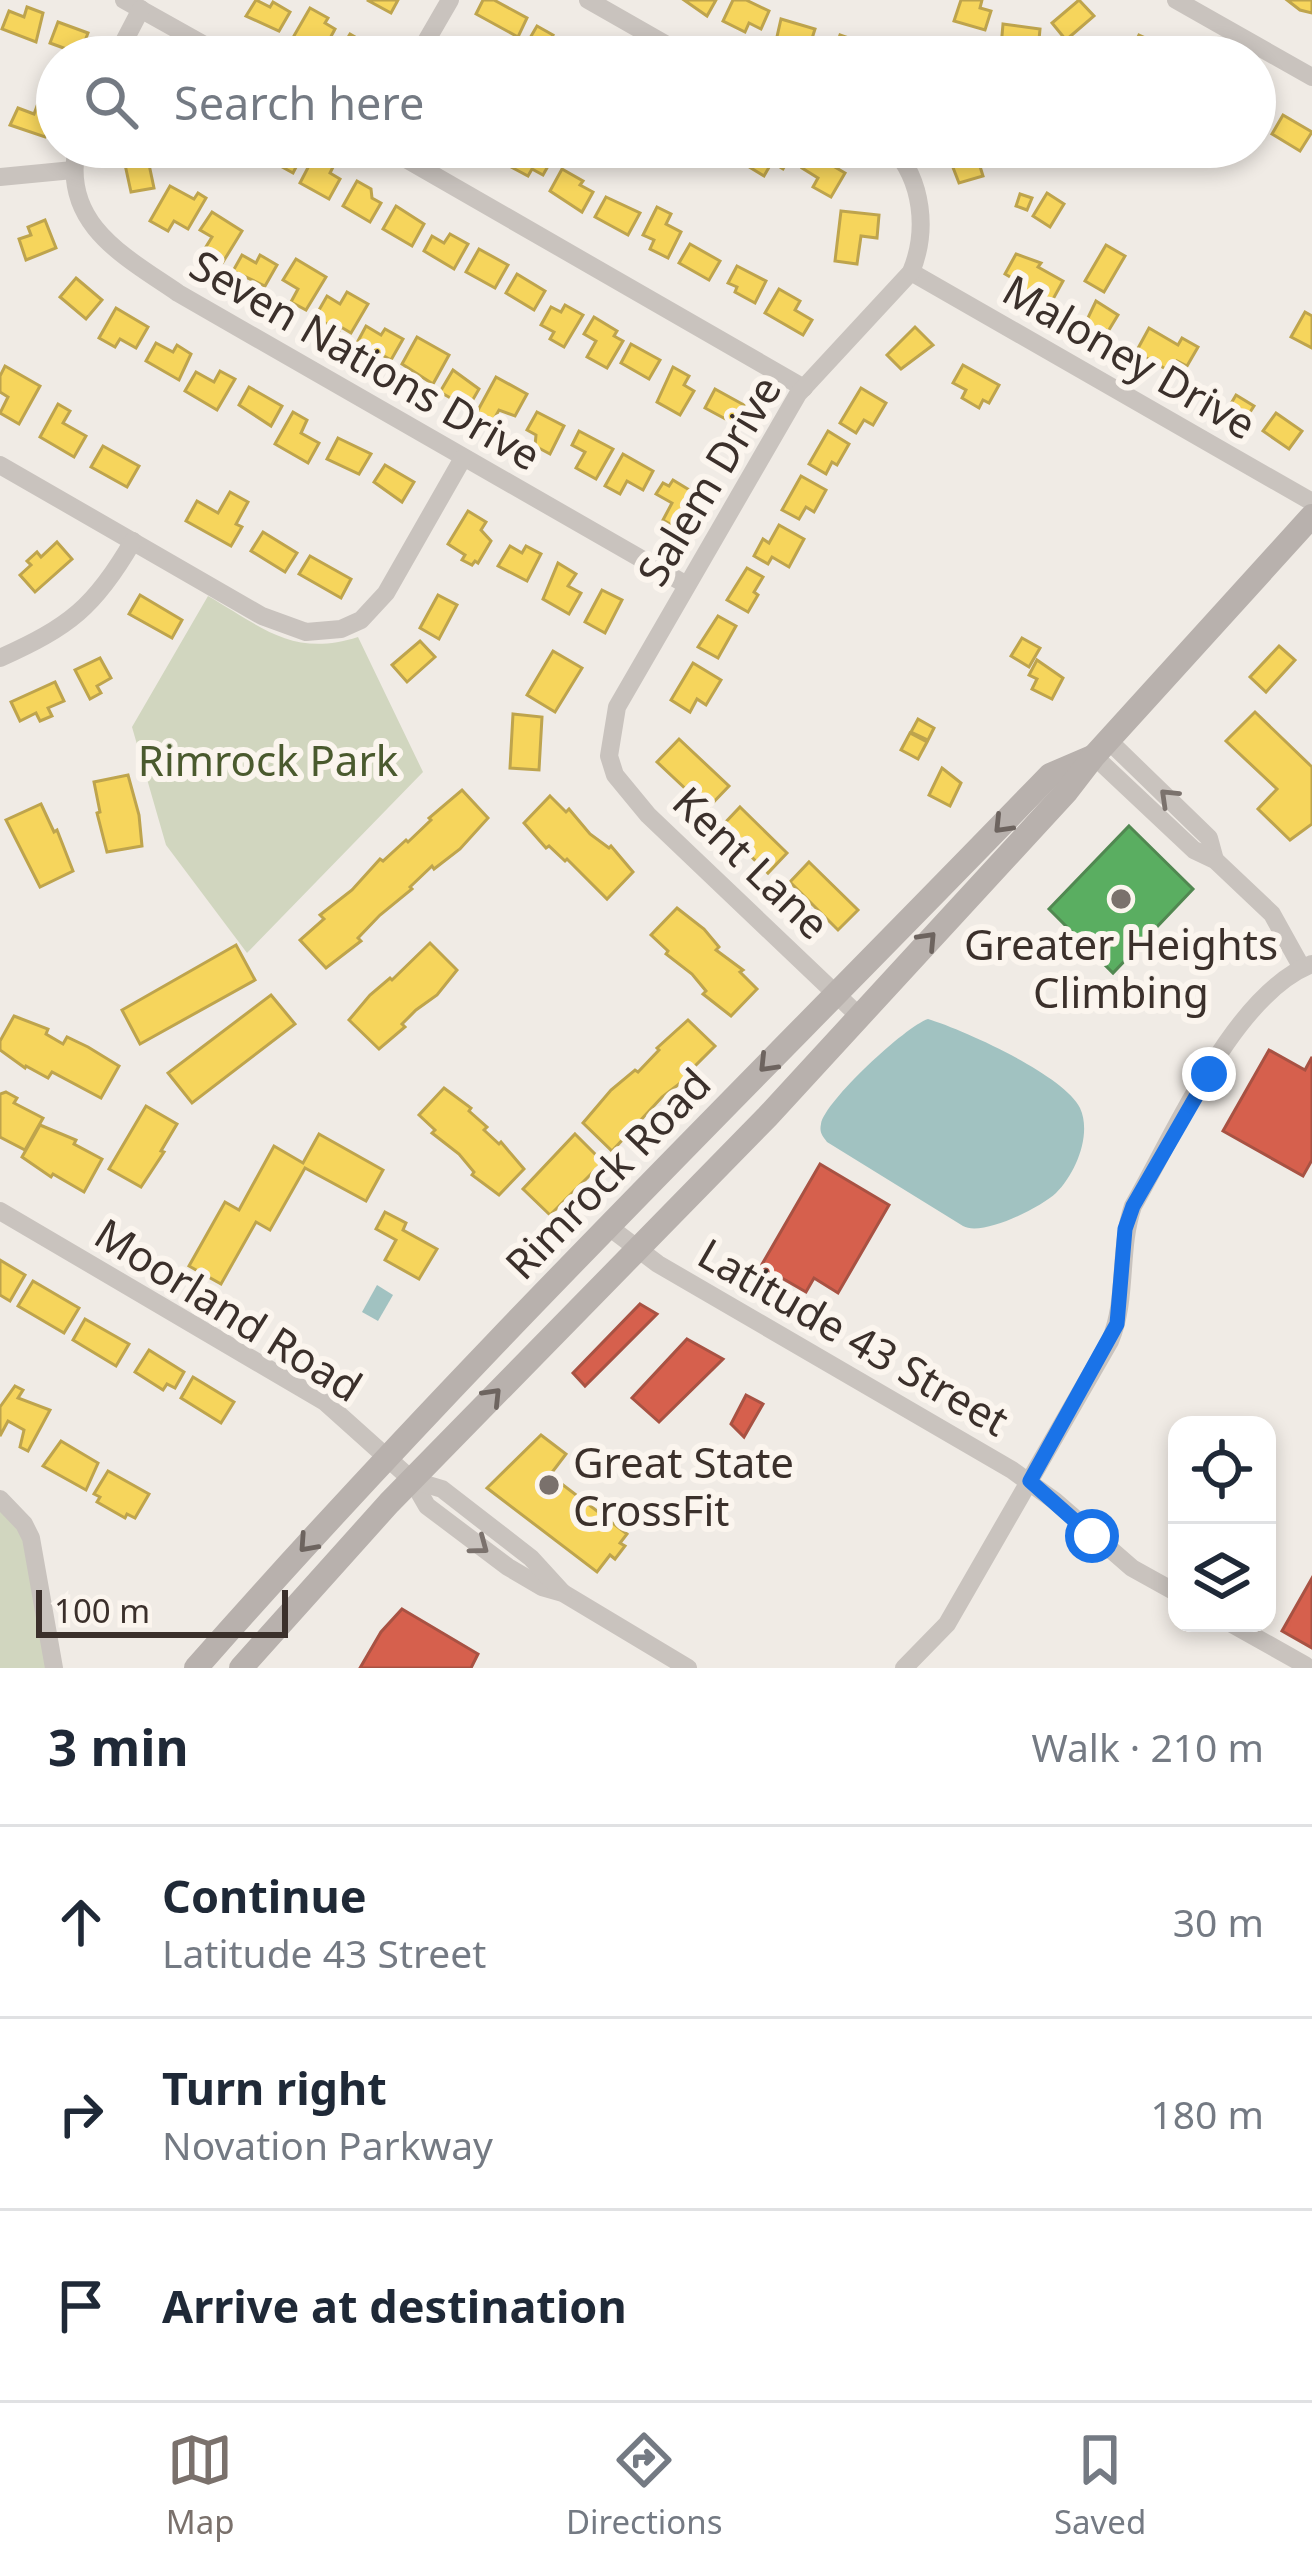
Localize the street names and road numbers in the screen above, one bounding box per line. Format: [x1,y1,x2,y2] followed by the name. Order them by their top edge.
[180,235,552,483] street label: Seven Nations Drive
[993,261,1267,451] street label: Maloney Drive
[623,365,793,595] street label: Salem Drive
[661,773,843,951] street label: Kent Lane
[492,1055,722,1291] street label: Rimrock Road
[85,1204,373,1414] street label: Moorland Road
[688,1224,1020,1448] street label: Latitude 43 Street

